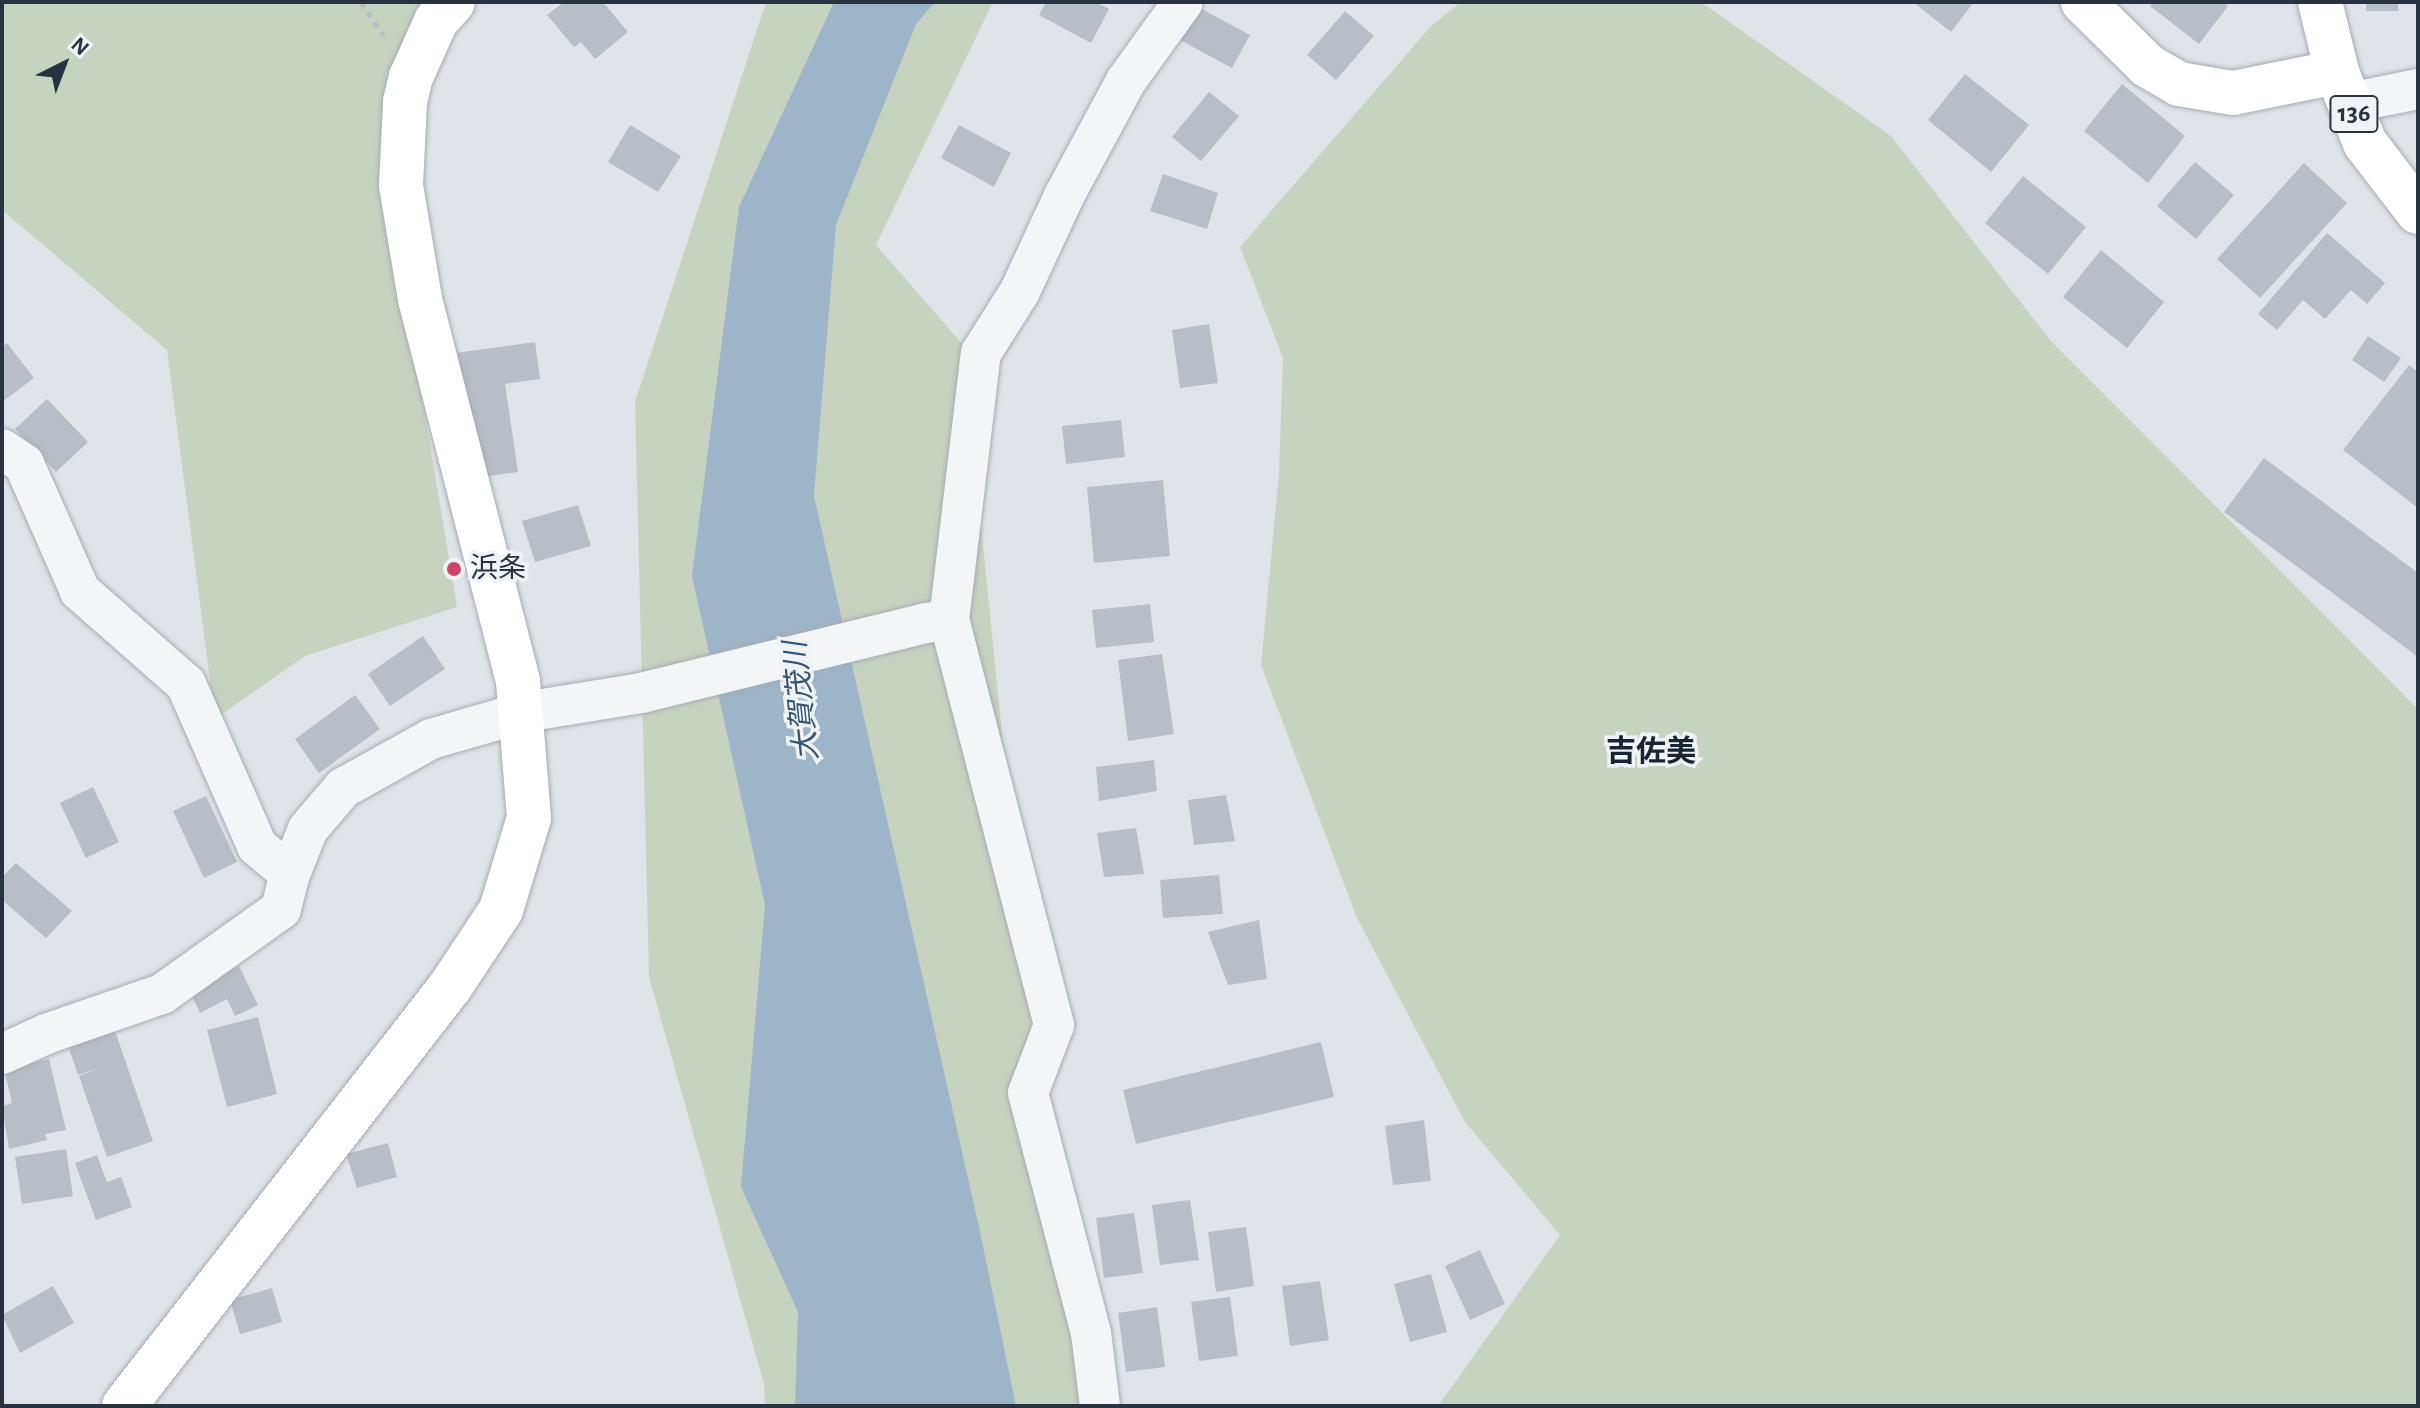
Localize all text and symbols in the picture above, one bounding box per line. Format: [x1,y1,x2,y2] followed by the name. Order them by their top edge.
[24,24,104,104] north arrow
[67,33,93,59] text: N
[2328,92,2380,136] road number: 136
[470,552,526,586] place label: 浜条
[445,560,463,578] marker: 浜条
[778,639,826,763] water label: 大賀茂川
[1606,734,1696,770] district label: 吉佐美

